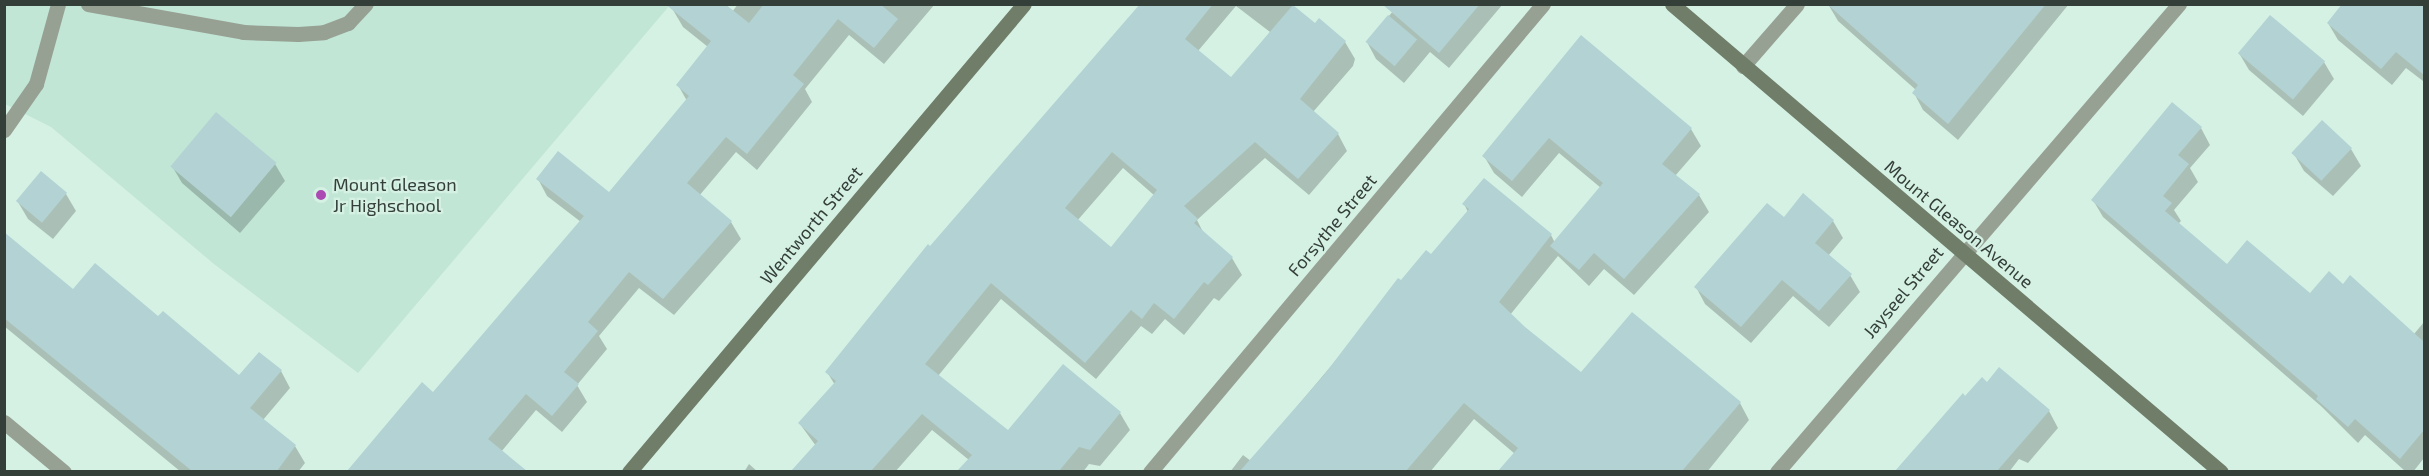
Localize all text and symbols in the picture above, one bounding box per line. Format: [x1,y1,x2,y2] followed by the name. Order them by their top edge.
[1880,155,2038,293] street label: Mount Gleason Avenue
[755,162,867,288] street label: Wentworth Street
[1283,170,1381,280] street label: Forsythe Street
[333,174,457,216] place label: Mount Gleason Jr Highschool
[314,188,328,202] marker: Mount Gleason Jr Highschool
[1858,242,1948,342] street label: Jayseel Street

